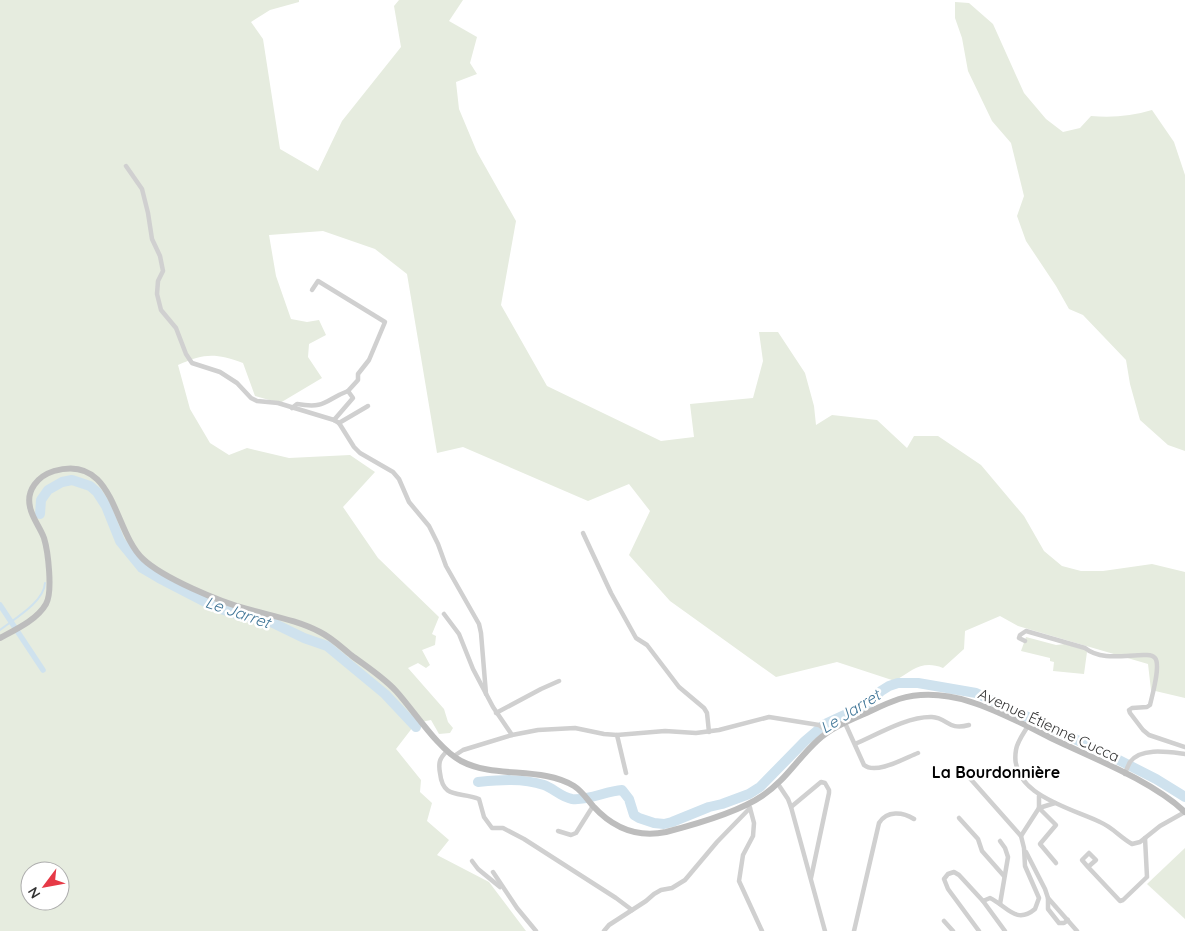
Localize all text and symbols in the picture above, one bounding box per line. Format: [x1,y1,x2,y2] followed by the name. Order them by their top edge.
[203,592,275,633] water label: Le Jarret
[816,684,885,737] water label: Le Jarret
[975,684,1123,766] street label: Avenue Étienne Cucca
[932,762,1060,782] district label: La Bourdonnière
[20,861,70,911] north arrow
[24,884,44,902] text: N

